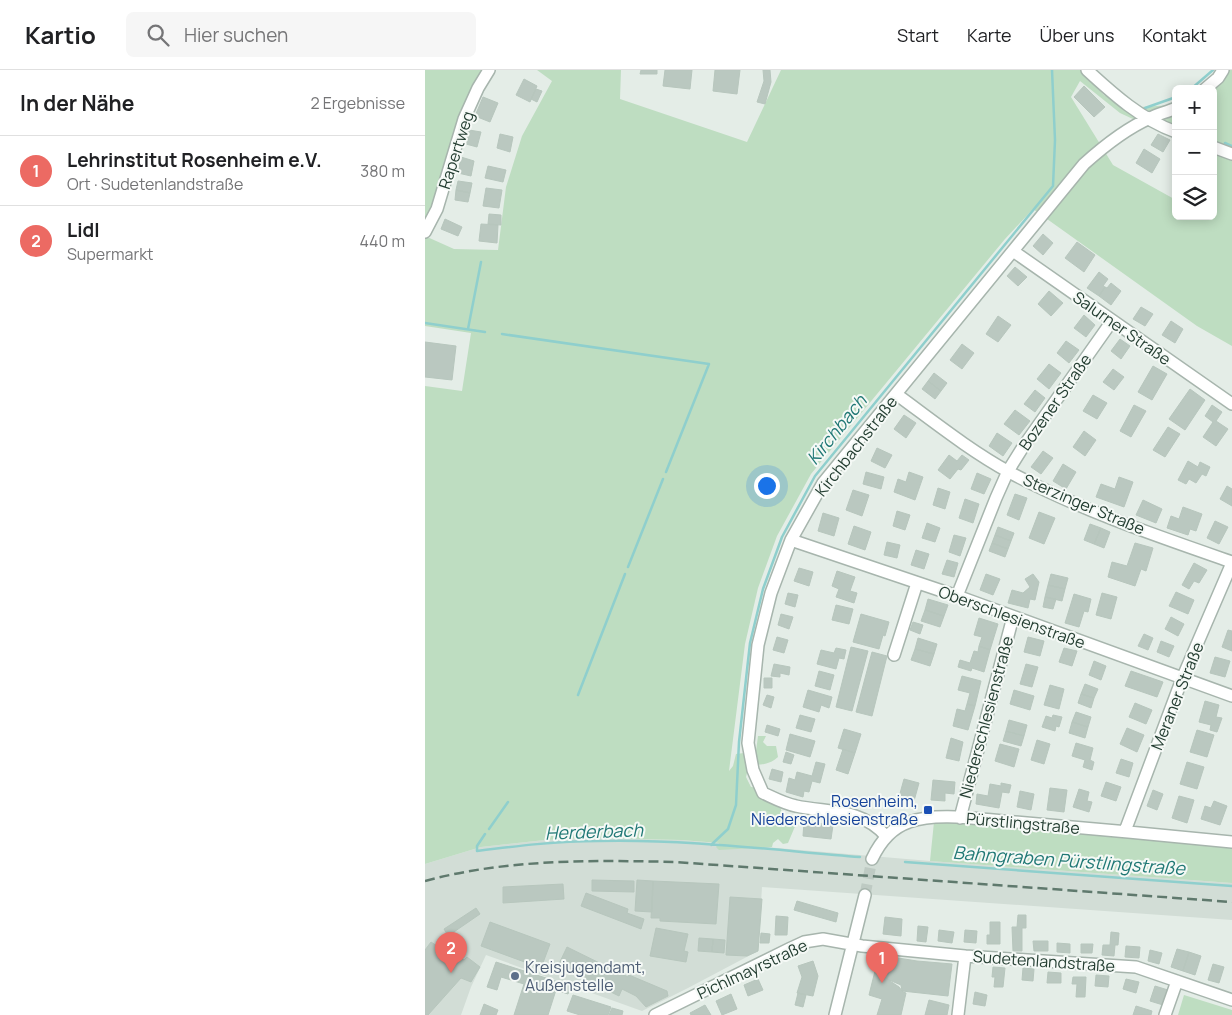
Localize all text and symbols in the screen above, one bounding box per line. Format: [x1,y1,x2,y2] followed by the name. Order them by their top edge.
[126,12,476,57] search box
[25,18,96,51] text: Kartio
[144,21,172,49] icon: search
[184,22,288,48] text: Hier suchen
[897,23,939,47] text: Start
[967,23,1012,47] text: Karte
[1040,23,1114,47] text: Über uns
[1142,23,1207,47] text: Kontakt
[1172,85,1217,220] map controls
[1172,85,1217,130] button: +
[20,89,134,117] text: In der Nähe
[310,92,405,114] text: 2 Ergebnisse
[433,108,479,192] street label: Rapertweg
[1172,130,1217,175] button: −
[67,147,322,173] text: Lehrinstitut Rosenheim e.V.
[32,160,40,182] text: 1
[360,160,405,182] text: 380 m
[67,173,243,195] text: Ort · Sudetenlandstraße
[1172,175,1217,220] button: layers
[67,217,100,243] text: Lidl
[31,230,41,252] text: 2
[359,230,405,252] text: 440 m
[67,243,154,265] text: Supermarkt
[1069,286,1175,370] street label: Salurner Straße
[1014,349,1096,455] street label: Bozener Straße
[801,388,873,469] water label: Kirchbach
[810,391,902,501] street label: Kirchbachstraße
[1020,468,1148,540] street label: Sterzinger Straße
[754,473,780,499] your location
[936,580,1088,654] street label: Oberschlesienstraße
[954,633,1018,801] street label: Niederschlesienstraße
[1145,639,1209,753] street label: Meraner Straße
[751,790,918,830] place label: Rosenheim, Niederschlesienstraße
[922,804,934,816] marker: Rosenheim, Niederschlesienstraße
[965,807,1081,839] street label: Pürstlingstraße
[545,817,645,845] water label: Herderbach
[952,840,1187,880] water label: Bahngraben Pürstlingstraße
[435,932,467,973] pin: 2
[693,934,811,1004] street label: Pichlmayrstraße
[866,942,898,983] pin: 1
[972,945,1116,977] street label: Sudetenlandstraße
[525,956,646,996] place label: Kreisjugendamt, Außenstelle
[509,970,521,982] marker: Kreisjugendamt, Außenstelle

